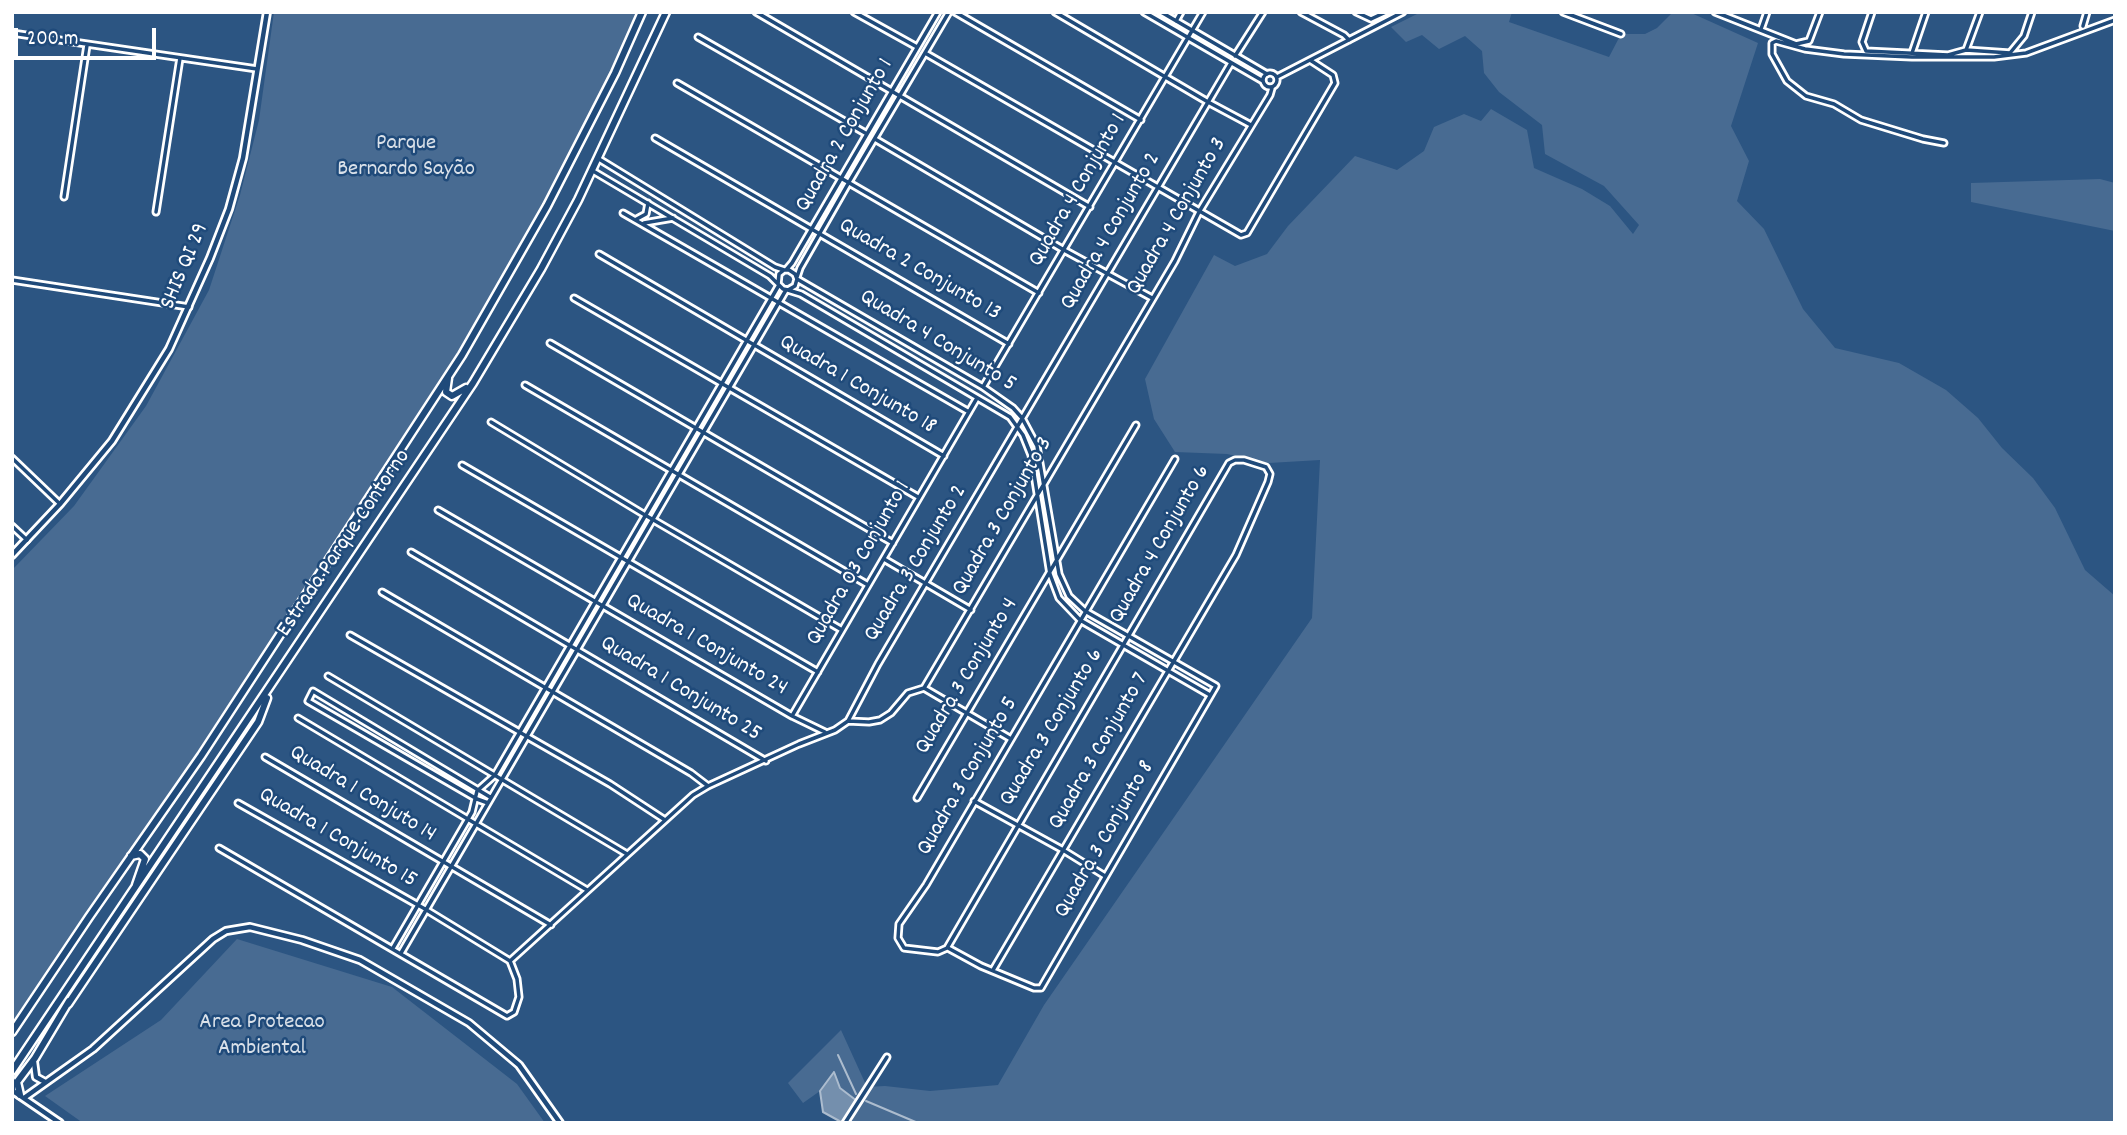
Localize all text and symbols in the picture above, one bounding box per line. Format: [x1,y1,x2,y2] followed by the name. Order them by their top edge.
[18,14,159,58] scale bar
[27,25,78,55] text: 200 m
[791,54,901,218] street label: Quadra 2 Conjunto 1
[1024,110,1134,272] street label: Quadra 4 Conjunto 1
[337,131,475,185] park label: Parque Bernardo Sayão
[1122,133,1234,301] street label: Quadra 4 Conjunto 3
[1056,148,1168,316] street label: Quadra 4 Conjunto 2
[833,213,1005,329] street label: Quadra 2 Conjunto 13
[156,220,216,314] street label: SHIS QI 29
[854,284,1020,400] street label: Quadra 4 Conjunto 5
[774,330,940,442] street label: Quadra 1 Conjunto 18
[948,433,1060,601] street label: Quadra 3 Conjunto 3
[272,445,418,643] street label: Estrada Parque Contorno
[1104,461,1218,629] street label: Quadra 4 Conjunto 6
[802,477,918,651] street label: Quadra 03 Conjunto 1
[859,481,975,647] street label: Quadra 3 Conjunto 2
[620,589,792,703] street label: Quadra 1 Conjunto 24
[911,594,1025,760] street label: Quadra 3 Conjunto 4
[594,631,766,749] street label: Quadra 1 Conjunto 25
[995,644,1111,812] street label: Quadra 3 Conjunto 6
[1044,669,1156,835] street label: Quadra 3 Conjunto 7
[912,693,1026,861] street label: Quadra 3 Conjunto 5
[284,740,440,850] street label: Quadra 1 Conjuto 14
[1050,756,1162,924] street label: Quadra 3 Conjunto 8
[253,782,421,896] street label: Quadra 1 Conjunto 15
[199,1010,325,1064] park label: Area Protecao Ambiental

